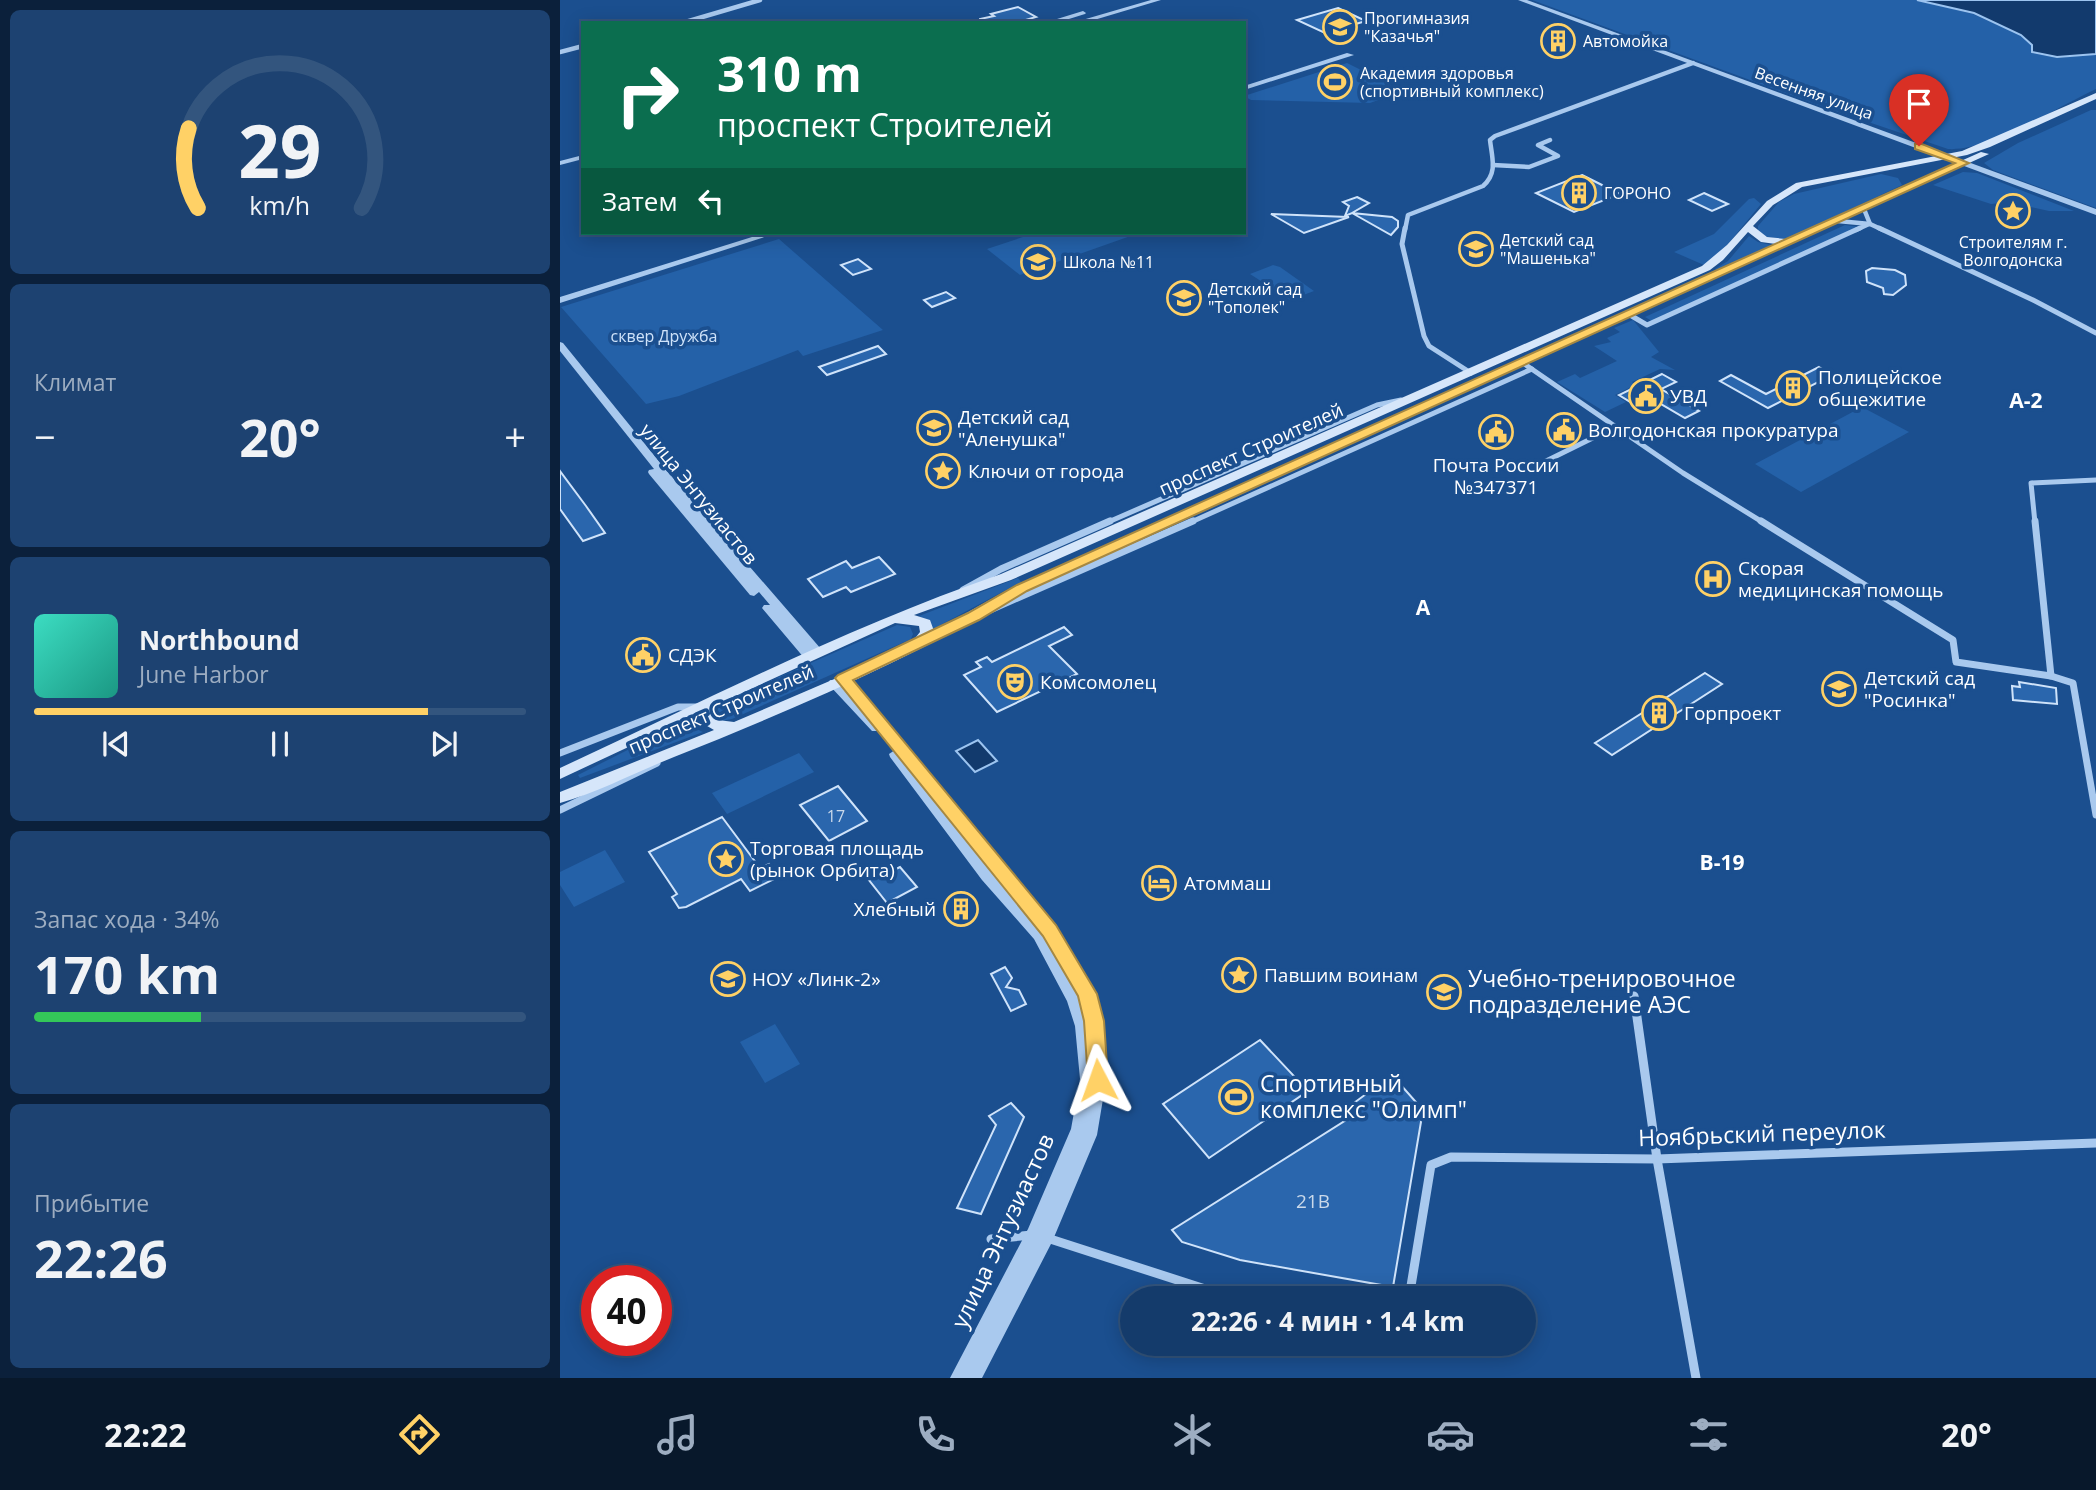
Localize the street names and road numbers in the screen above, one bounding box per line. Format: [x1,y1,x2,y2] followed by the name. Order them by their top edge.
[1752,61,1876,125] street label: Весенняя улица
[1155,397,1347,501] street label: проспект Строителей
[634,418,764,570] street label: улица Энтузиастов
[624,658,818,760] street label: проспект Строителей
[1638,1113,1886,1153] street label: Ноябрьский переулок
[943,1128,1061,1333] street label: улица Энтузиастов

